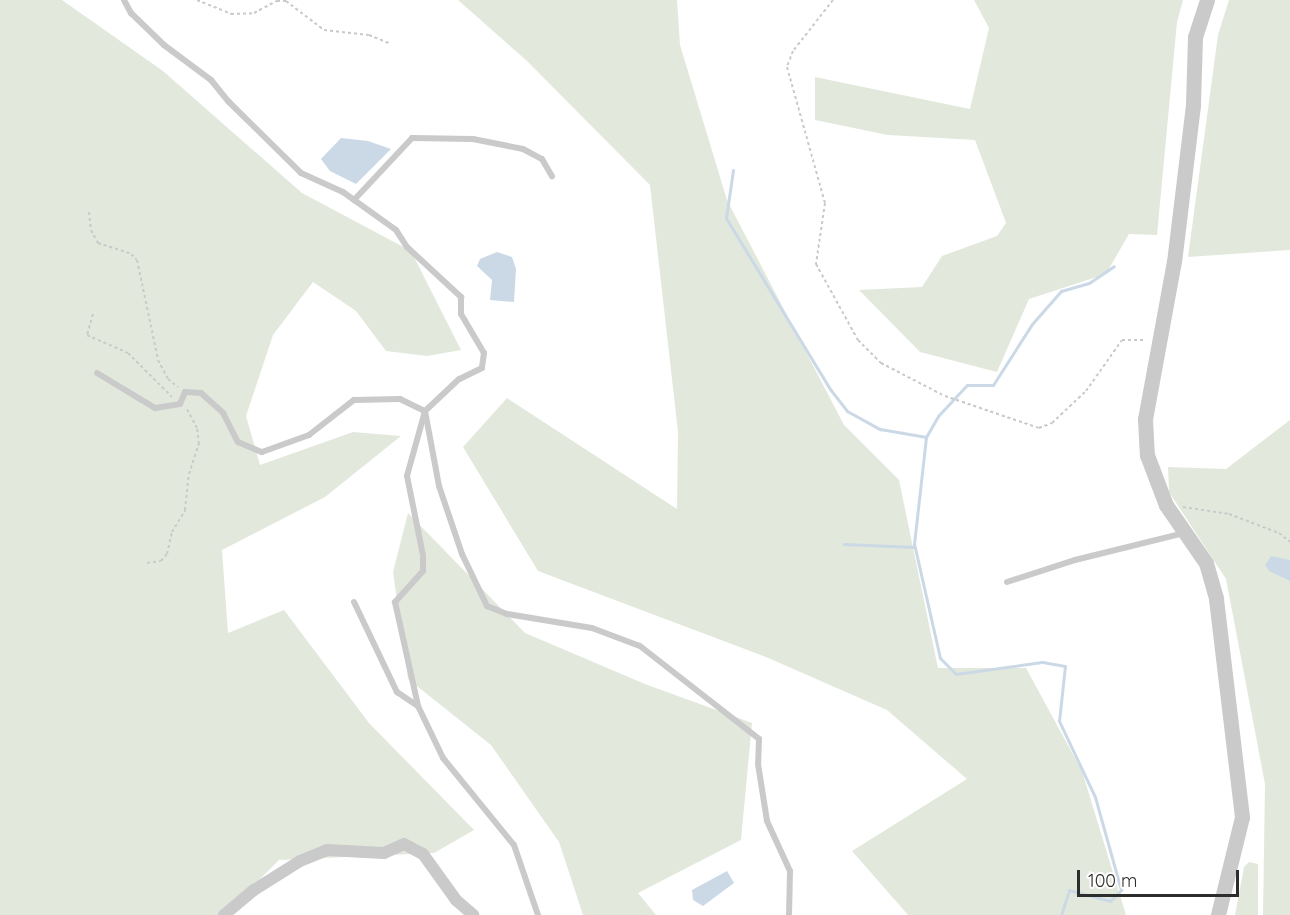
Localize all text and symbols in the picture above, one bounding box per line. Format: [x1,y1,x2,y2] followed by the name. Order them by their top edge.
[1080,858,1242,896] scale bar
[1088,869,1137,892] text: 100 m

